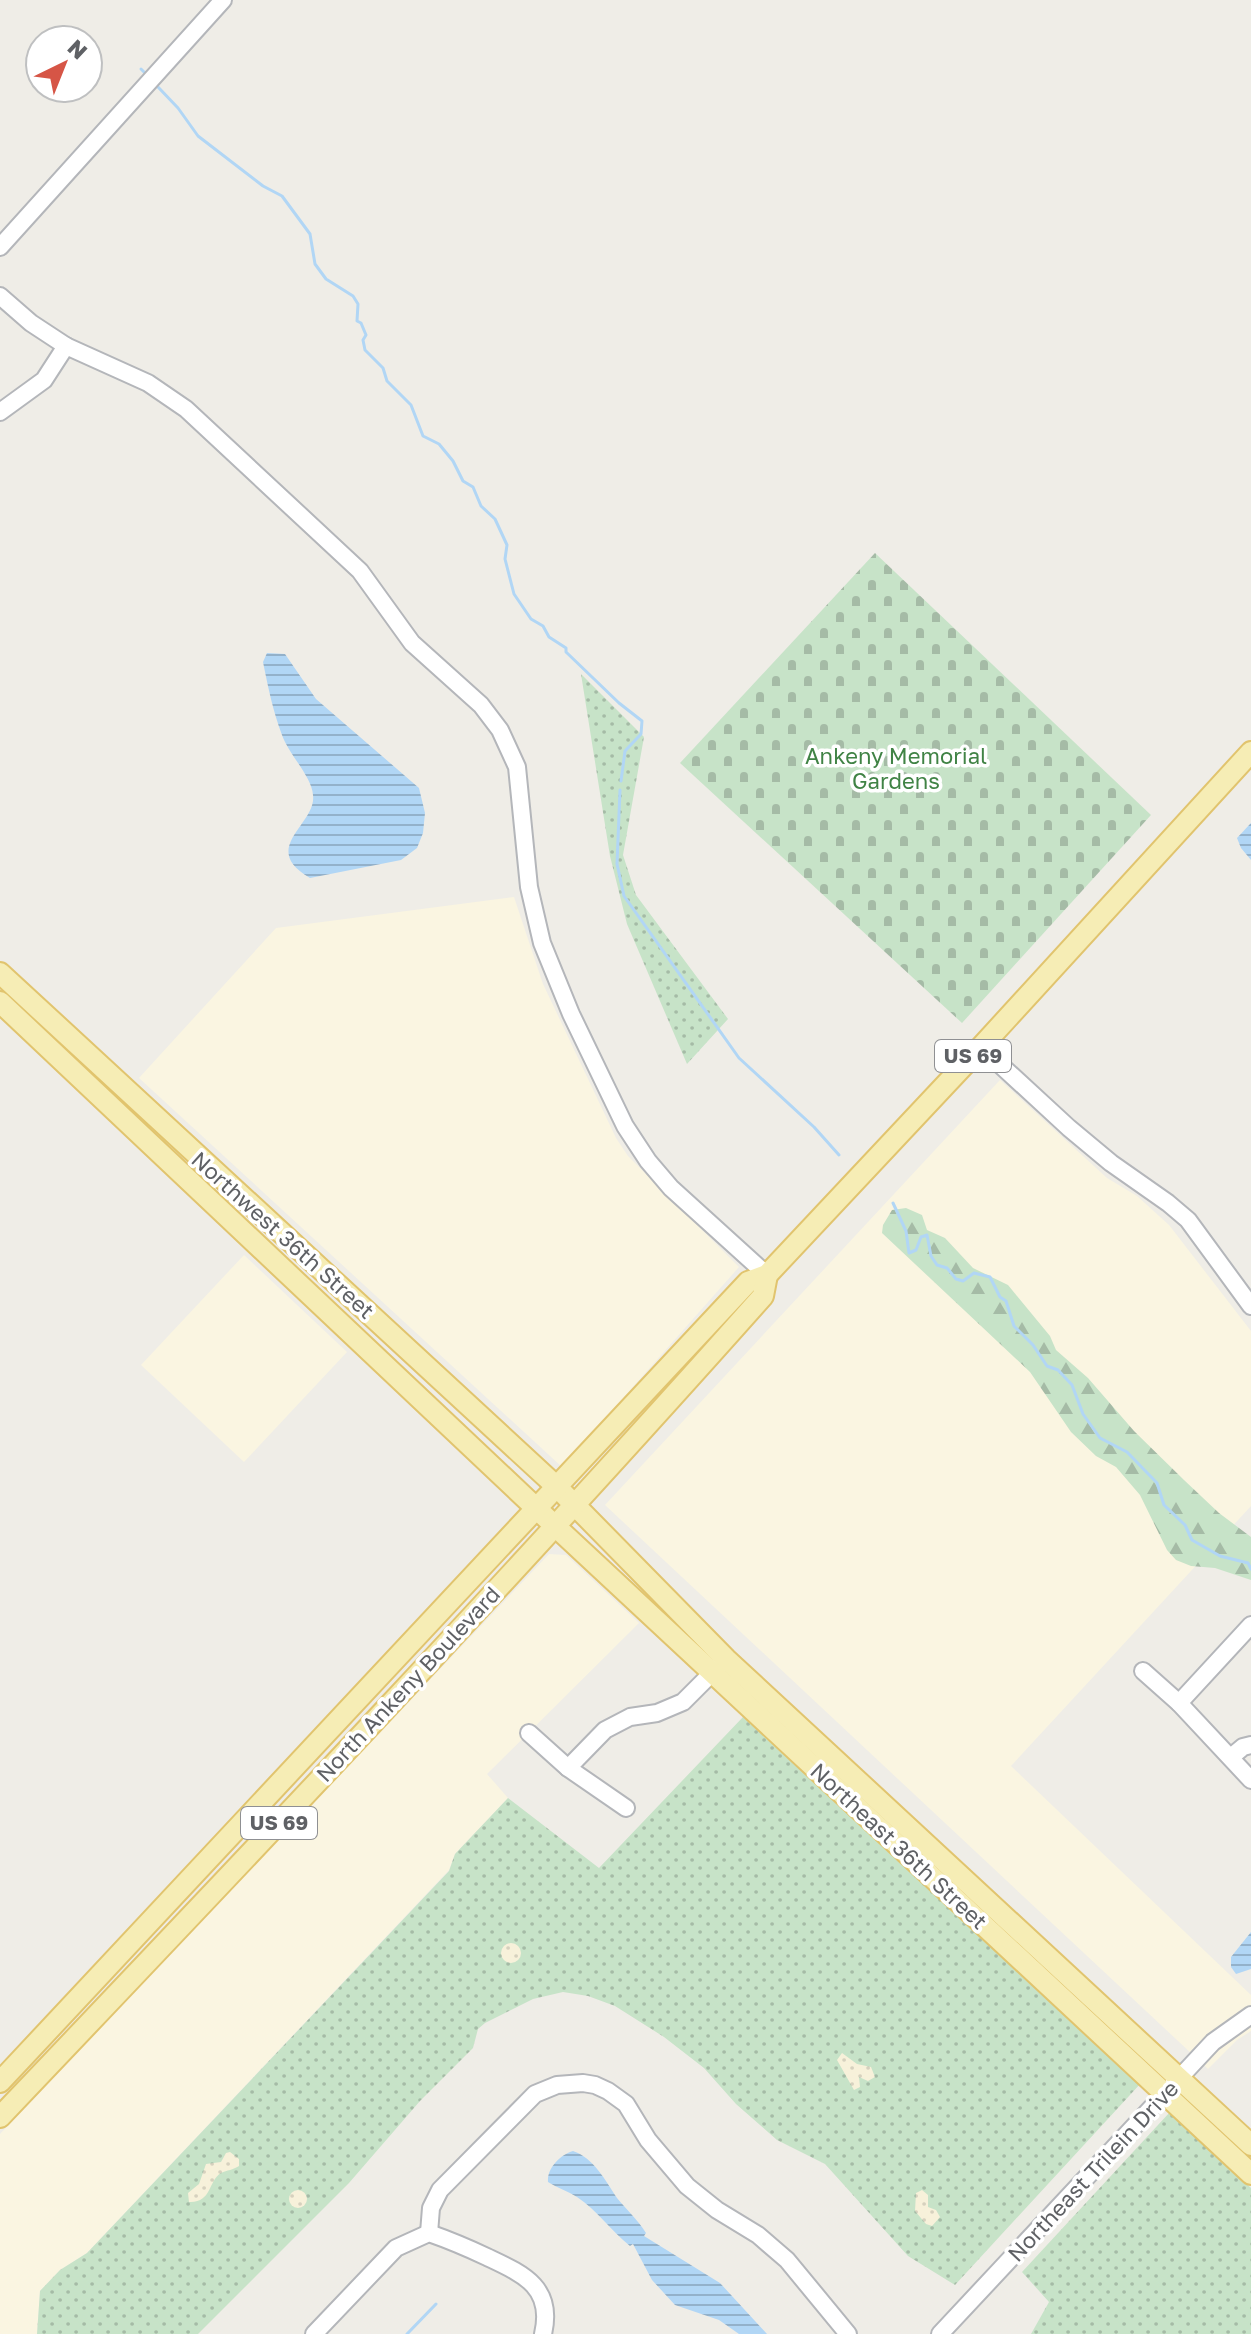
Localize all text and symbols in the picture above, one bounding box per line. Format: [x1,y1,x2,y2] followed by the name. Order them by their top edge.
[24,24,104,104] north arrow
[63,33,93,65] text: N
[805,742,987,794] park label: Ankeny Memorial Gardens
[935,1040,1011,1072] road number: US 69
[186,1145,380,1324] street label: Northwest 36th Street
[310,1580,505,1787] street label: North Ankeny Boulevard
[805,1757,993,1934] street label: Northeast 36th Street
[241,1807,317,1839] road number: US 69
[1002,2075,1184,2267] street label: Northeast Trilein Drive

